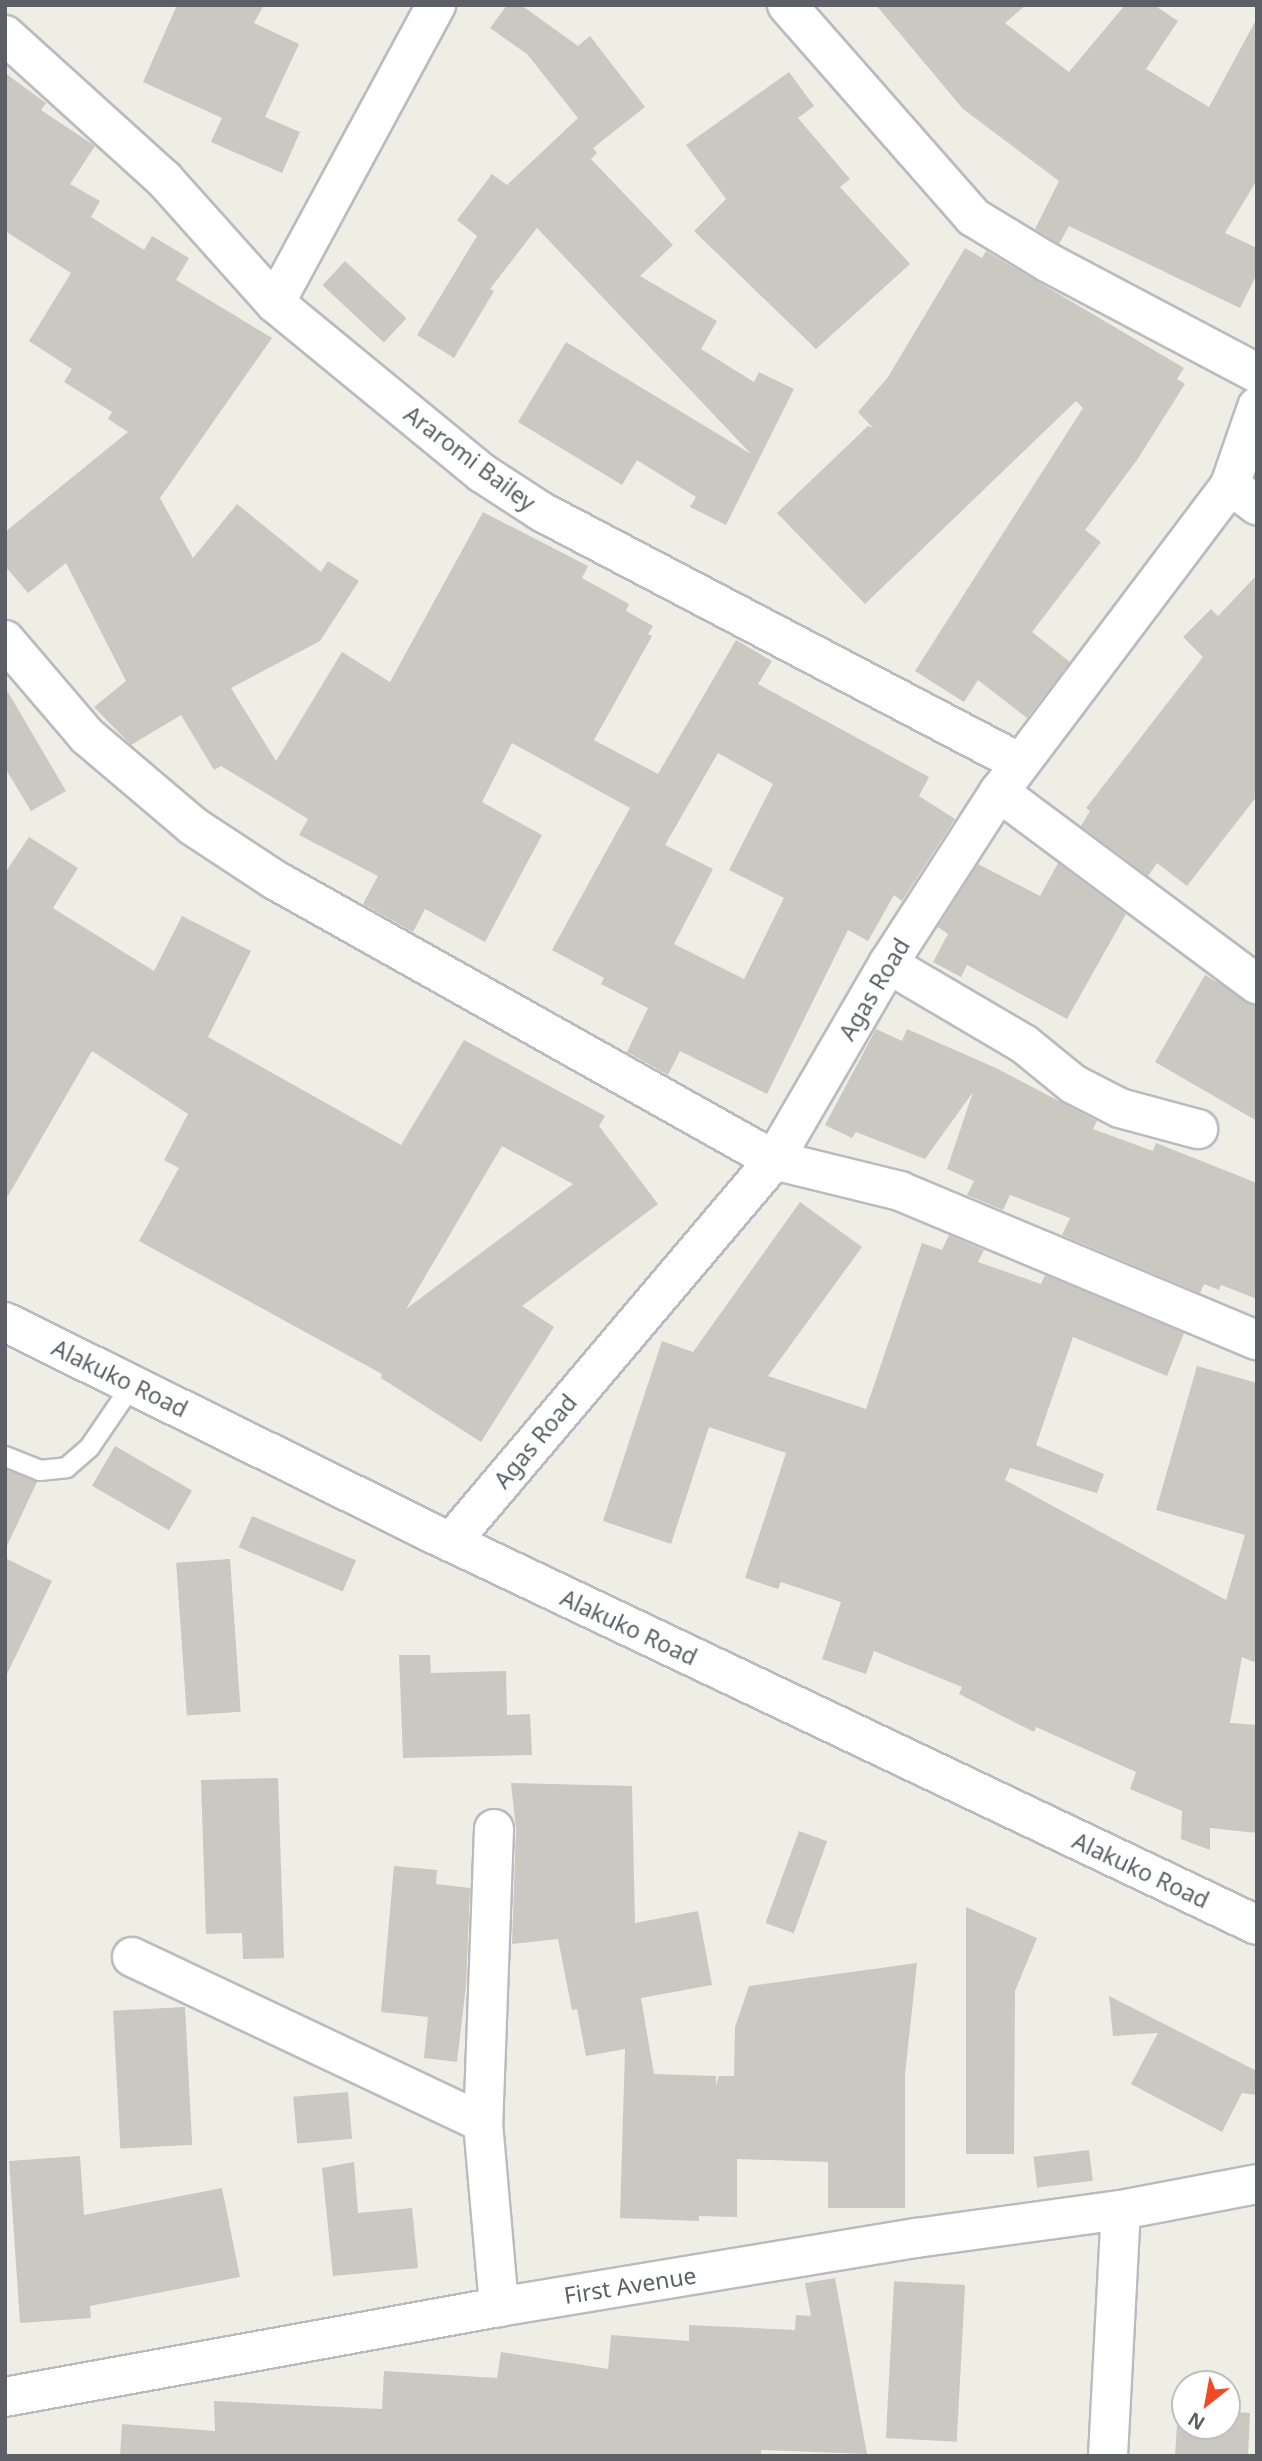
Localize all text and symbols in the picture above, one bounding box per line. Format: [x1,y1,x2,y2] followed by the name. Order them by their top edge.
[399,400,541,516] street label: Araromi Bailey
[833,933,915,1045] street label: Agas Road
[48,1333,192,1423] street label: Alakuko Road
[488,1388,582,1494] street label: Agas Road
[556,1583,702,1671] street label: Alakuko Road
[1068,1826,1214,1914] street label: Alakuko Road
[562,2261,698,2309] street label: First Avenue
[1171,2370,1241,2440] north arrow
[1183,2406,1210,2436] text: N

